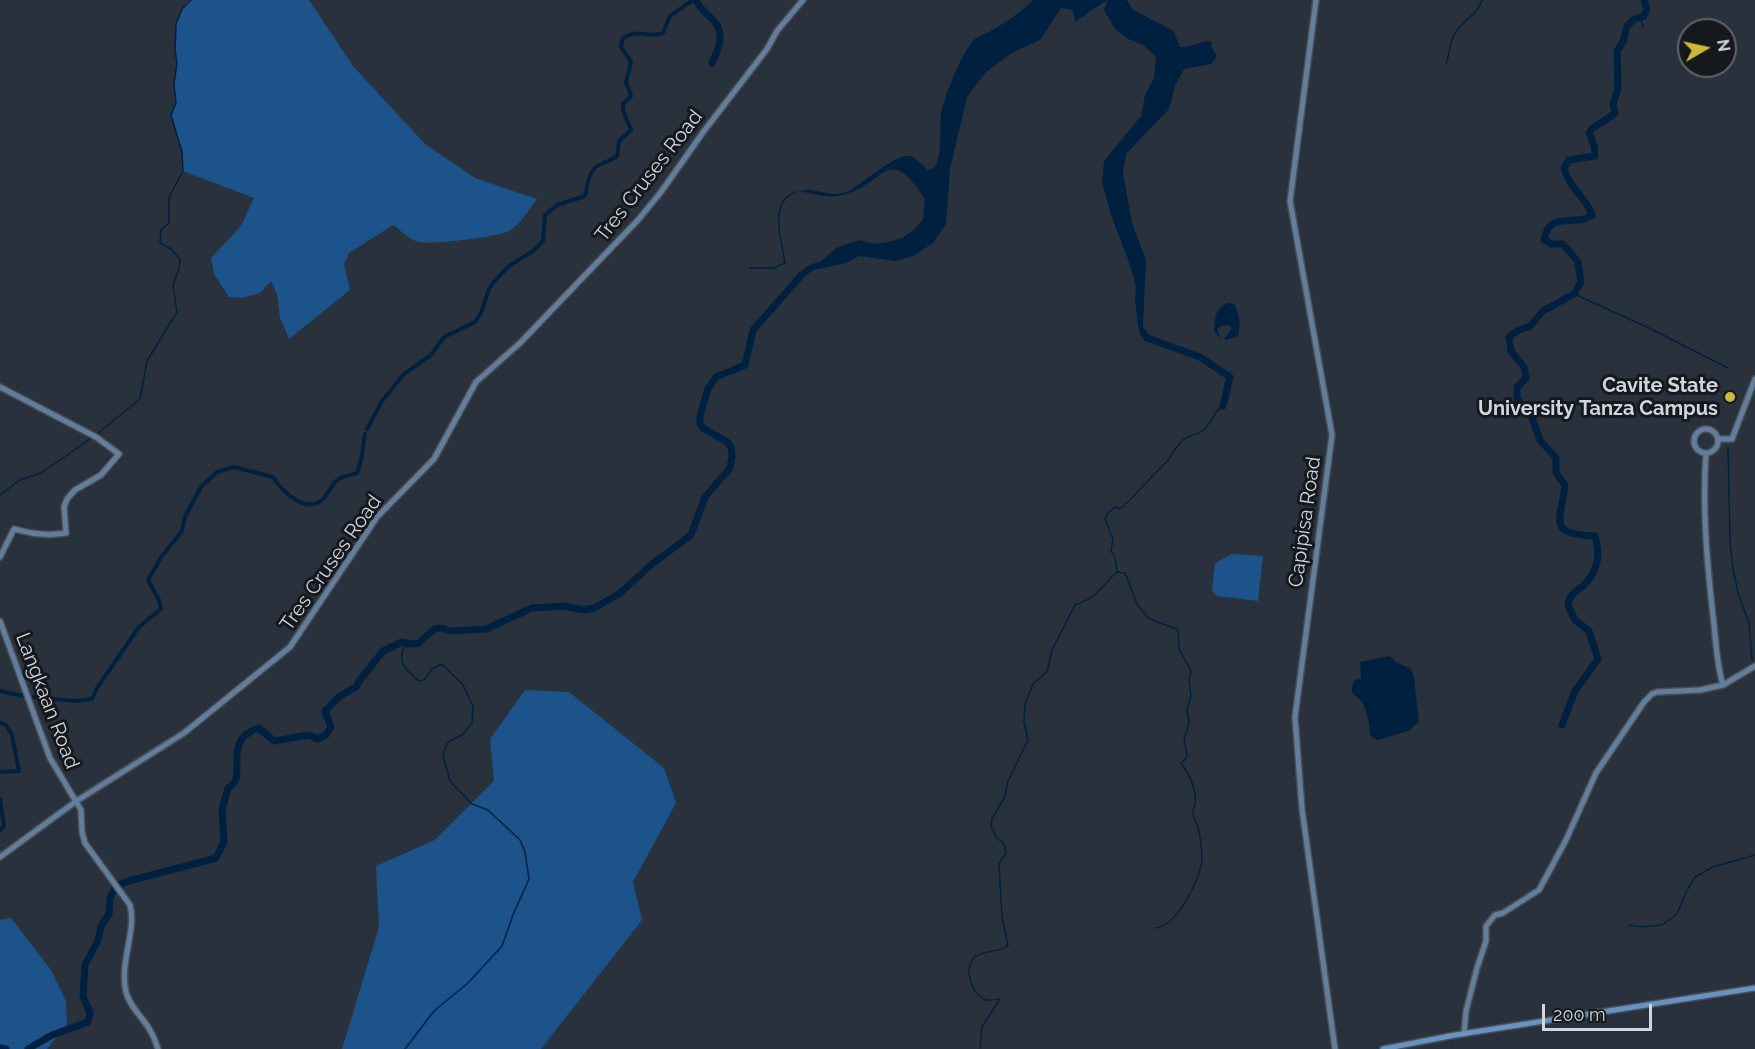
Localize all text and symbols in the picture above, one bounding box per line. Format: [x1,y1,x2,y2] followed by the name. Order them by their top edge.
[1677,18,1737,78] north arrow
[1713,38,1734,53] text: N
[590,105,708,247] street label: Tres Cruses Road
[1478,374,1718,421] place label: Cavite State University Tanza Campus
[1723,390,1737,404] marker: Cavite State University Tanza Campus
[1284,455,1326,589] street label: Capipisa Road
[275,490,387,636] street label: Tres Cruses Road
[10,630,84,772] street label: Langkaan Road
[1545,992,1654,1030] scale bar
[1553,1004,1606,1025] text: 200 m

